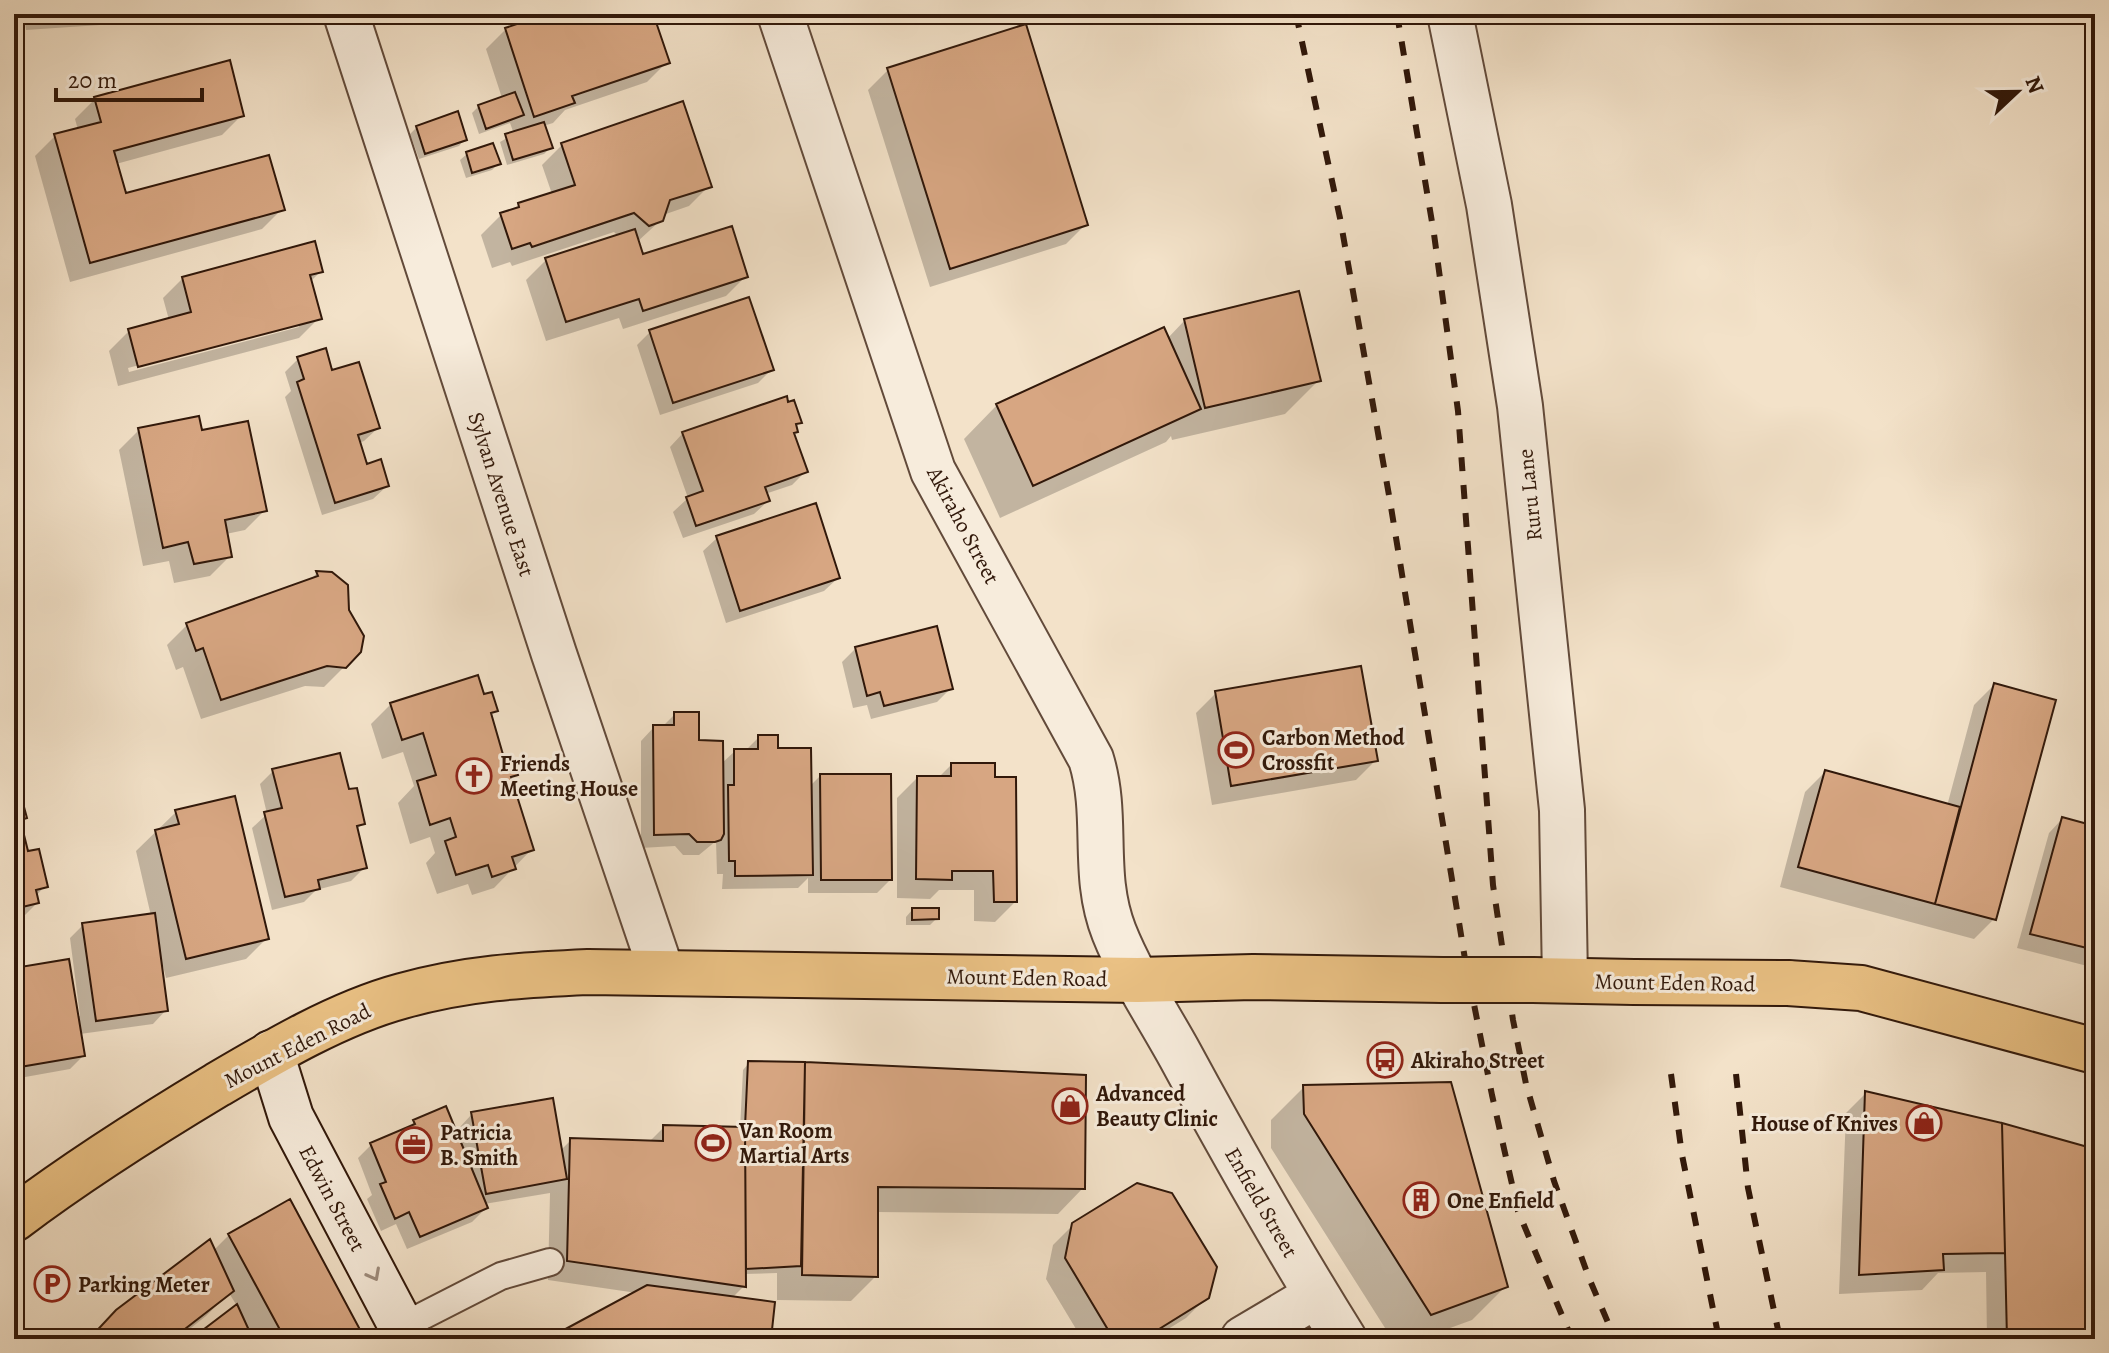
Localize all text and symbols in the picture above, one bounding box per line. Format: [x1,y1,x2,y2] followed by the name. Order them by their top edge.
[56,52,202,102] scale bar
[1977,52,2057,132] north arrow
[68,64,117,96] text: 20 m
[2018,72,2052,98] text: N
[460,408,542,580] street label: Sylvan Avenue East
[1510,447,1550,543] street label: Ruru Lane
[919,461,1007,590] street label: Akiraho Street
[1262,723,1405,778] place label: Carbon Method Crossfit
[1217,731,1255,769] sports icon: Carbon Method Crossfit
[500,749,638,804] place label: Friends Meeting House
[455,757,493,795] church icon: Friends Meeting House
[946,962,1108,994] street label: Mount Eden Road
[1594,967,1756,999] street label: Mount Eden Road
[219,996,376,1096] street label: Mount Eden Road
[1366,1041,1404,1079] bus stop icon: Akiraho Street
[1410,1046,1545,1076] place label: Akiraho Street
[1095,1079,1218,1134] place label: Advanced Beauty Clinic
[1051,1087,1089,1125] shop icon: Advanced Beauty Clinic
[1905,1104,1943,1142] shop icon: House of Knives
[1751,1109,1898,1139] place label: House of Knives
[738,1116,850,1171] place label: Van Room Martial Arts
[440,1118,518,1173] place label: Patricia B. Smith
[694,1124,732,1162] sports icon: Van Room Martial Arts
[395,1126,433,1164] office icon: Patricia B. Smith
[292,1140,373,1257] street label: Edwin Street
[1217,1142,1305,1263] street label: Enfield Street
[1402,1181,1440,1219] building icon: One Enfield
[1447,1186,1555,1216] place label: One Enfield
[33,1265,71,1303] parking icon: Parking Meter
[364,1267,379,1282] one-way arrow
[78,1270,210,1300] place label: Parking Meter

